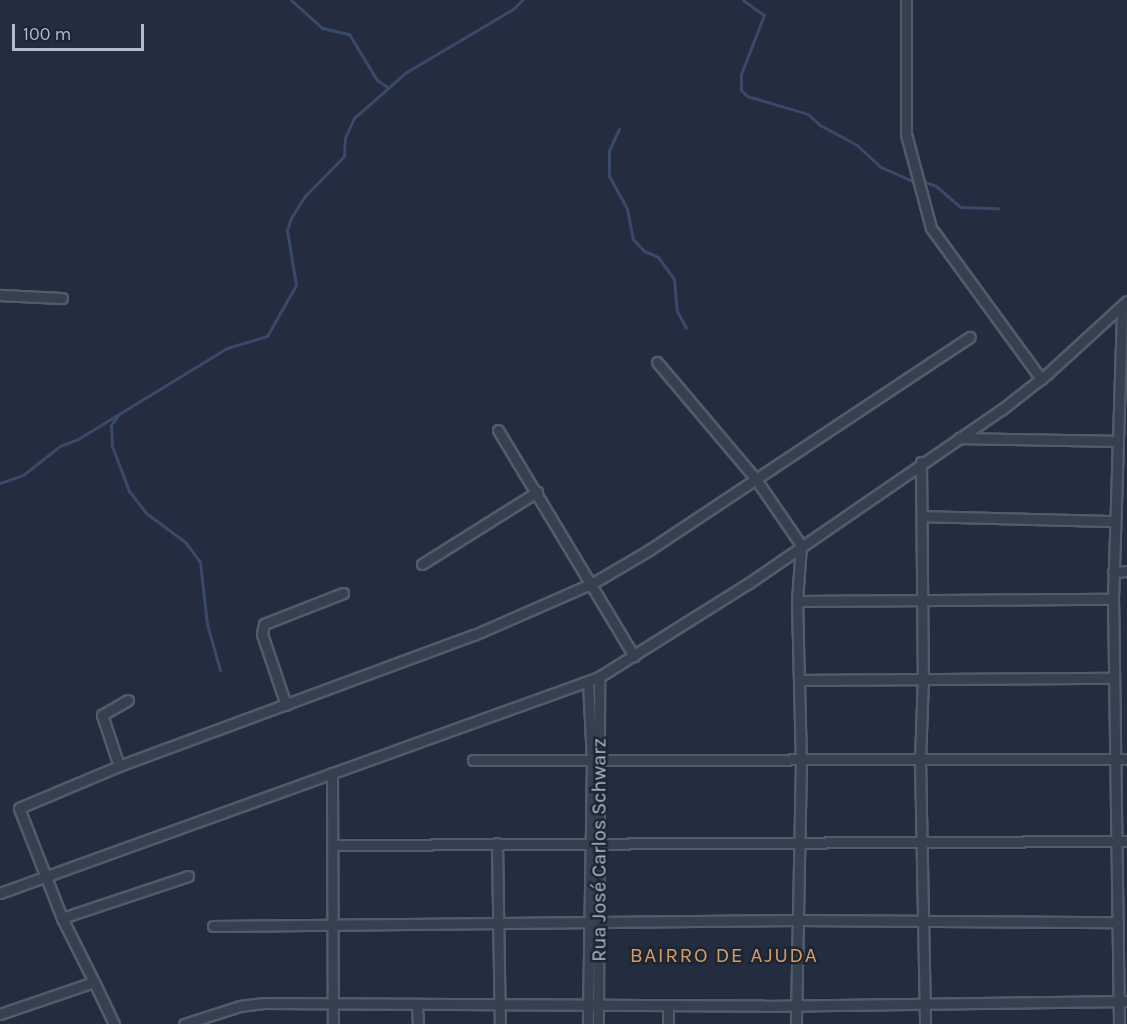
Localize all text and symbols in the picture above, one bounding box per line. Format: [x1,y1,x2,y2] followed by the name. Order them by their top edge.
[15,12,147,50] scale bar
[23,23,71,45] text: 100 m
[587,738,611,962] street label: Rua José Carlos Schwarz
[630,942,818,968] district label: BAIRRO DE AJUDA

